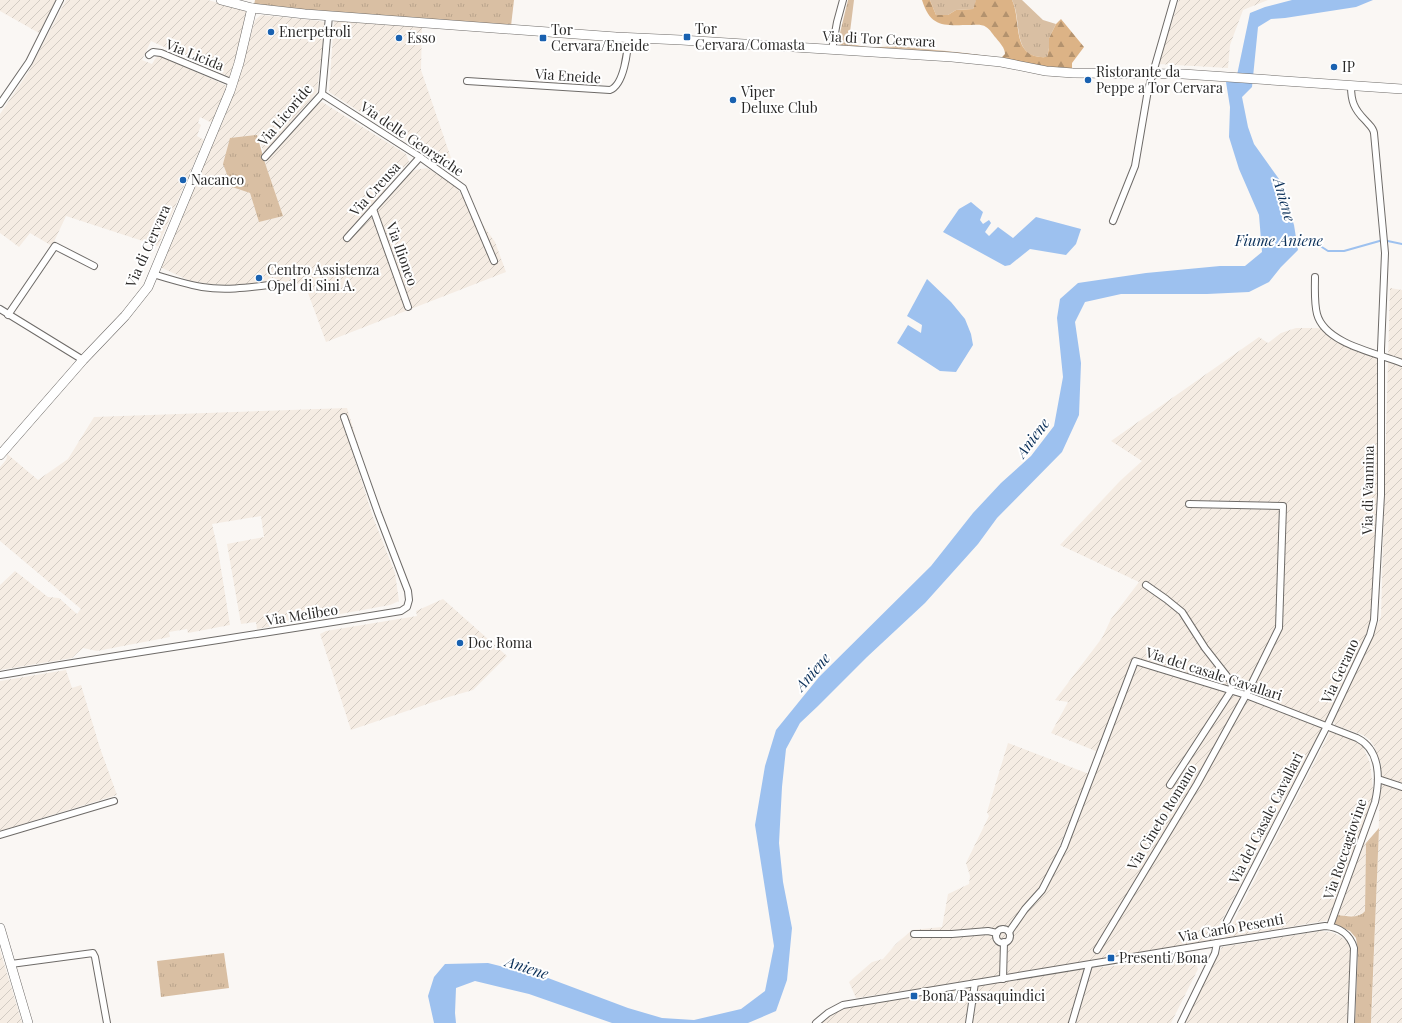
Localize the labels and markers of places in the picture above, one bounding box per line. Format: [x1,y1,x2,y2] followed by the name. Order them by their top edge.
[695,19,805,54] place label: Tor Cervara/Comasta
[551,20,649,55] place label: Tor Cervara/Eneide
[279,22,351,41] place label: Enerpetroli
[266,27,276,37] marker: Enerpetroli
[407,28,436,47] place label: Esso
[682,32,692,42] marker: Tor Cervara/Comasta
[394,33,404,43] marker: Esso
[538,33,548,43] marker: Tor Cervara/Eneide
[1342,57,1355,76] place label: IP
[1096,62,1223,97] place label: Ristorante da Peppe a Tor Cervara
[1329,62,1339,72] marker: IP
[1083,75,1093,85] marker: Ristorante da Peppe a Tor Cervara
[740,82,818,117] place label: Viper Deluxe Club
[728,95,738,105] marker: Viper Deluxe Club
[191,170,244,189] place label: Nacanco
[178,175,188,185] marker: Nacanco
[267,260,379,295] place label: Centro Assistenza Opel di Sini A.
[254,273,264,283] marker: Centro Assistenza Opel di Sini A.
[468,633,532,652] place label: Doc Roma
[455,638,465,648] marker: Doc Roma
[1119,948,1208,967] place label: Presenti/Bona
[1106,953,1116,963] marker: Presenti/Bona
[922,986,1045,1005] place label: Bona/Passaquindici
[909,991,919,1001] marker: Bona/Passaquindici

